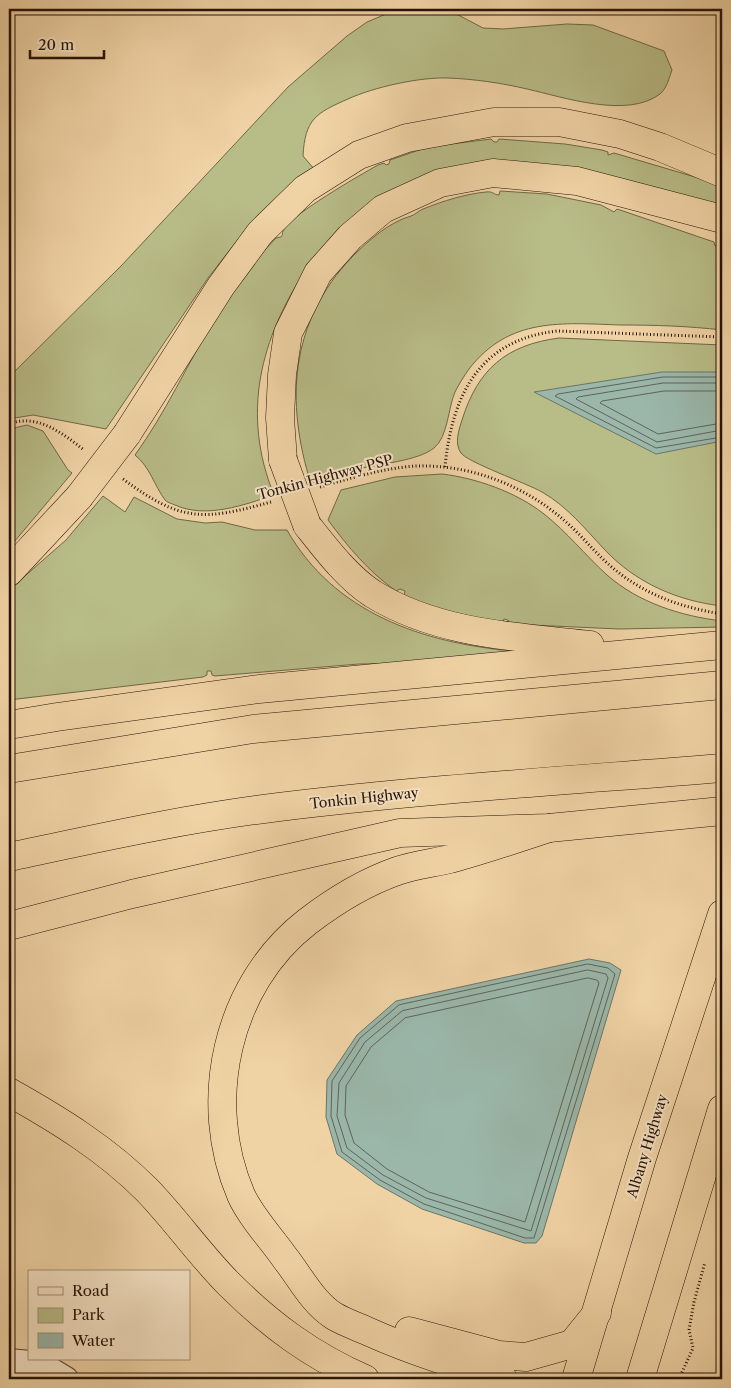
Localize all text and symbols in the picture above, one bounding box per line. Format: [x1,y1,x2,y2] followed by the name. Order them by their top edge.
[30,28,104,60] scale bar
[38,35,74,54] text: 20 m
[255,450,395,504] street label: Tonkin Highway PSP
[309,783,420,813] street label: Tonkin Highway
[622,1092,671,1201] street label: Albany Highway
[28,1270,190,1360] legend
[72,1281,109,1300] text: Road
[72,1305,106,1324] text: Park
[71,1331,116,1350] text: Water

